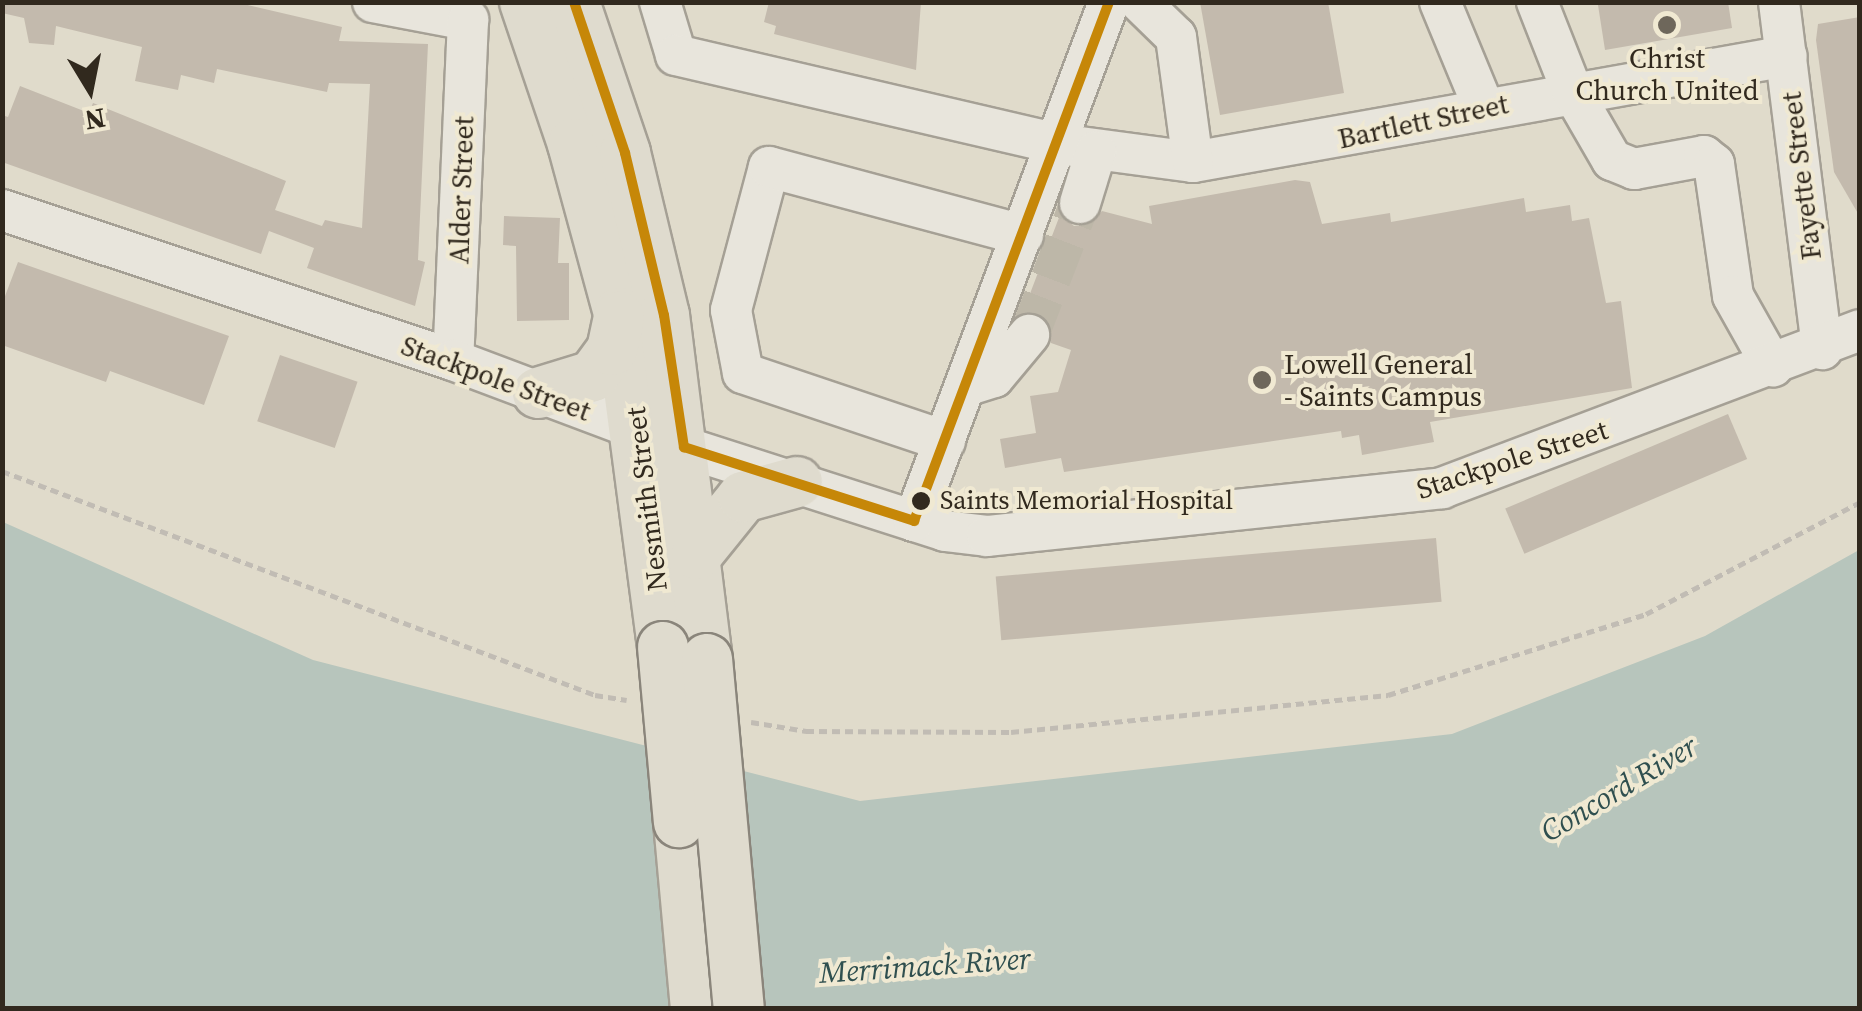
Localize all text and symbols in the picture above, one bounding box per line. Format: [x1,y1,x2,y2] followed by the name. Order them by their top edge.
[1656,14,1678,36] marker: Christ Church United
[40,40,140,140] north arrow
[1575,41,1759,107] place label: Christ Church United
[1335,87,1511,155] street label: Bartlett Street
[1774,90,1828,262] street label: Fayette Street
[82,99,109,140] text: N
[442,116,480,264] street label: Alder Street
[397,328,595,428] street label: Stackpole Street
[1284,347,1482,413] place label: Lowell General - Saints Campus
[1249,367,1275,393] marker: Lowell General - Saints Campus
[618,405,674,593] street label: Nesmith Street
[1412,412,1612,506] street label: Stackpole Street
[940,485,1233,517] place label: Saints Memorial Hospital
[911,491,931,511] marker: Saints Memorial Hospital
[1534,728,1704,850] water label: Concord River
[818,941,1032,991] water label: Merrimack River

